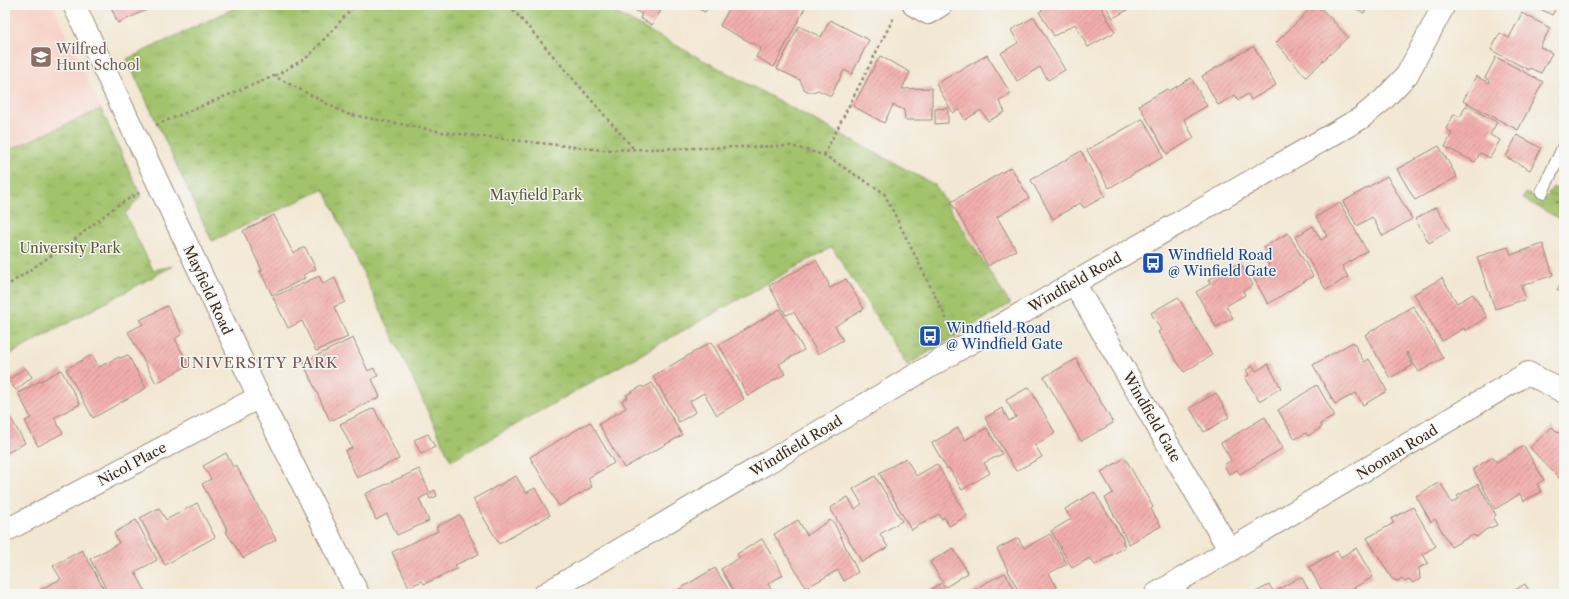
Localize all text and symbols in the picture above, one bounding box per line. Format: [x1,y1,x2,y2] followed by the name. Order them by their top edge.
[55,40,140,74] place label: Wilfred Hunt School
[28,44,54,70] school or university icon: Wilfred Hunt School
[490,186,583,204] park label: Mayfield Park
[19,239,121,257] park label: University Park
[179,242,237,338] street label: Mayfield Road
[1167,246,1276,280] place label: Windfield Road @ Winfield Gate
[1024,248,1125,316] street label: Windfield Road
[1140,250,1166,276] bus stop icon: Windfield Road @ Winfield Gate
[945,319,1063,353] place label: Windfield Road @ Windfield Gate
[917,323,943,349] bus stop icon: Windfield Road @ Windfield Gate
[179,353,339,372] district label: UNIVERSITY PARK
[1118,368,1185,466] street label: Windfield Gate
[746,411,846,481] street label: Windfield Road
[1353,420,1441,483] street label: Noonan Road
[94,438,170,490] street label: Nicol Place

